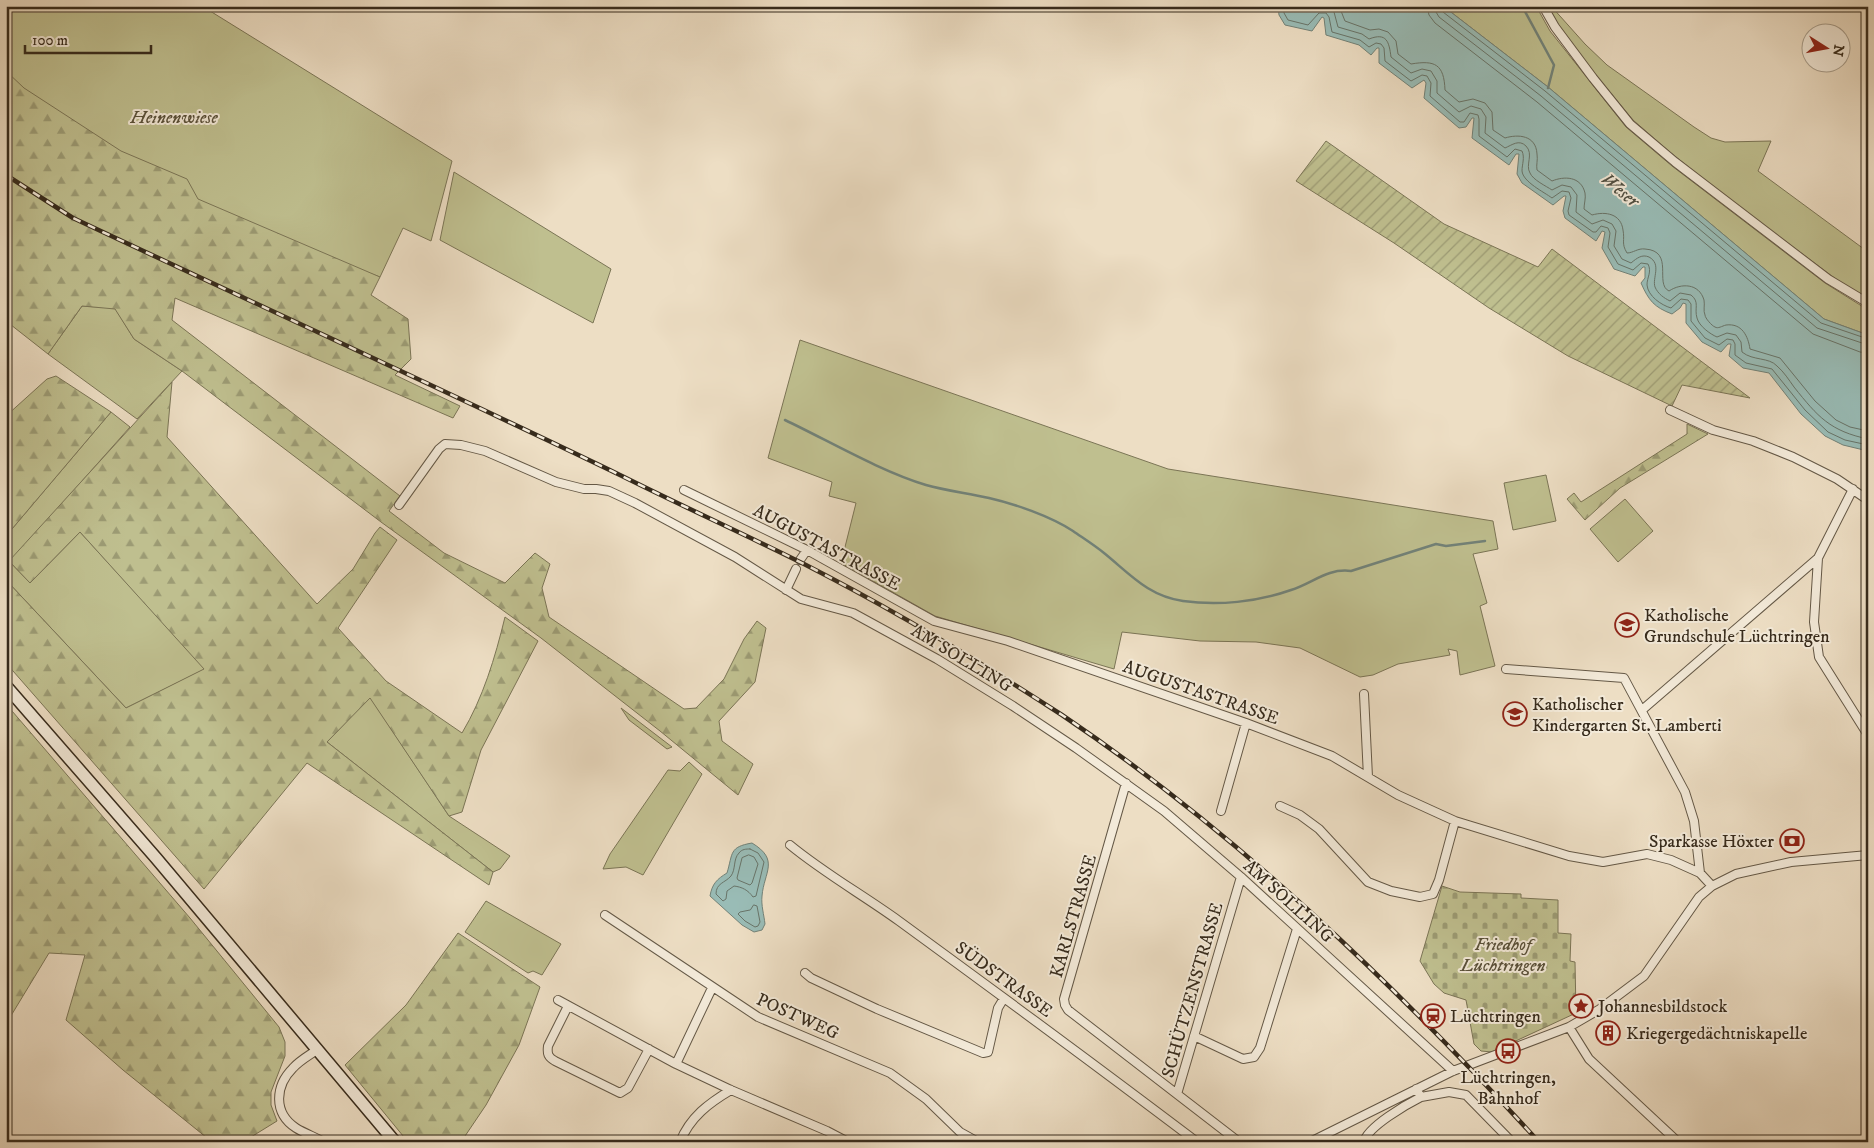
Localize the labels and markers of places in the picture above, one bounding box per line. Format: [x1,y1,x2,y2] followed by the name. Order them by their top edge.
[1644,605,1830,648] place label: Katholische Grundschule Lüchtringen
[1614,612,1640,638] school or university icon: Katholische Grundschule Lüchtringen
[1532,694,1722,737] place label: Katholischer Kindergarten St. Lamberti
[1502,701,1528,727] school or university icon: Katholischer Kindergarten St. Lamberti
[1779,828,1805,854] bank icon: Sparkasse Höxter
[1649,831,1774,853] place label: Sparkasse Höxter
[1568,993,1594,1019] place icon: Johannesbildstock
[1596,996,1728,1018] place label: Johannesbildstock
[1420,1003,1446,1029] station icon: Lüchtringen
[1450,1006,1541,1028] place label: Lüchtringen
[1595,1020,1621,1046] building icon: Kriegergedächtniskapelle
[1626,1023,1807,1045] place label: Kriegergedächtniskapelle
[1495,1038,1521,1064] bus stop icon: Lüchtringen, Bahnhof
[1460,1067,1556,1110] place label: Lüchtringen, Bahnhof

